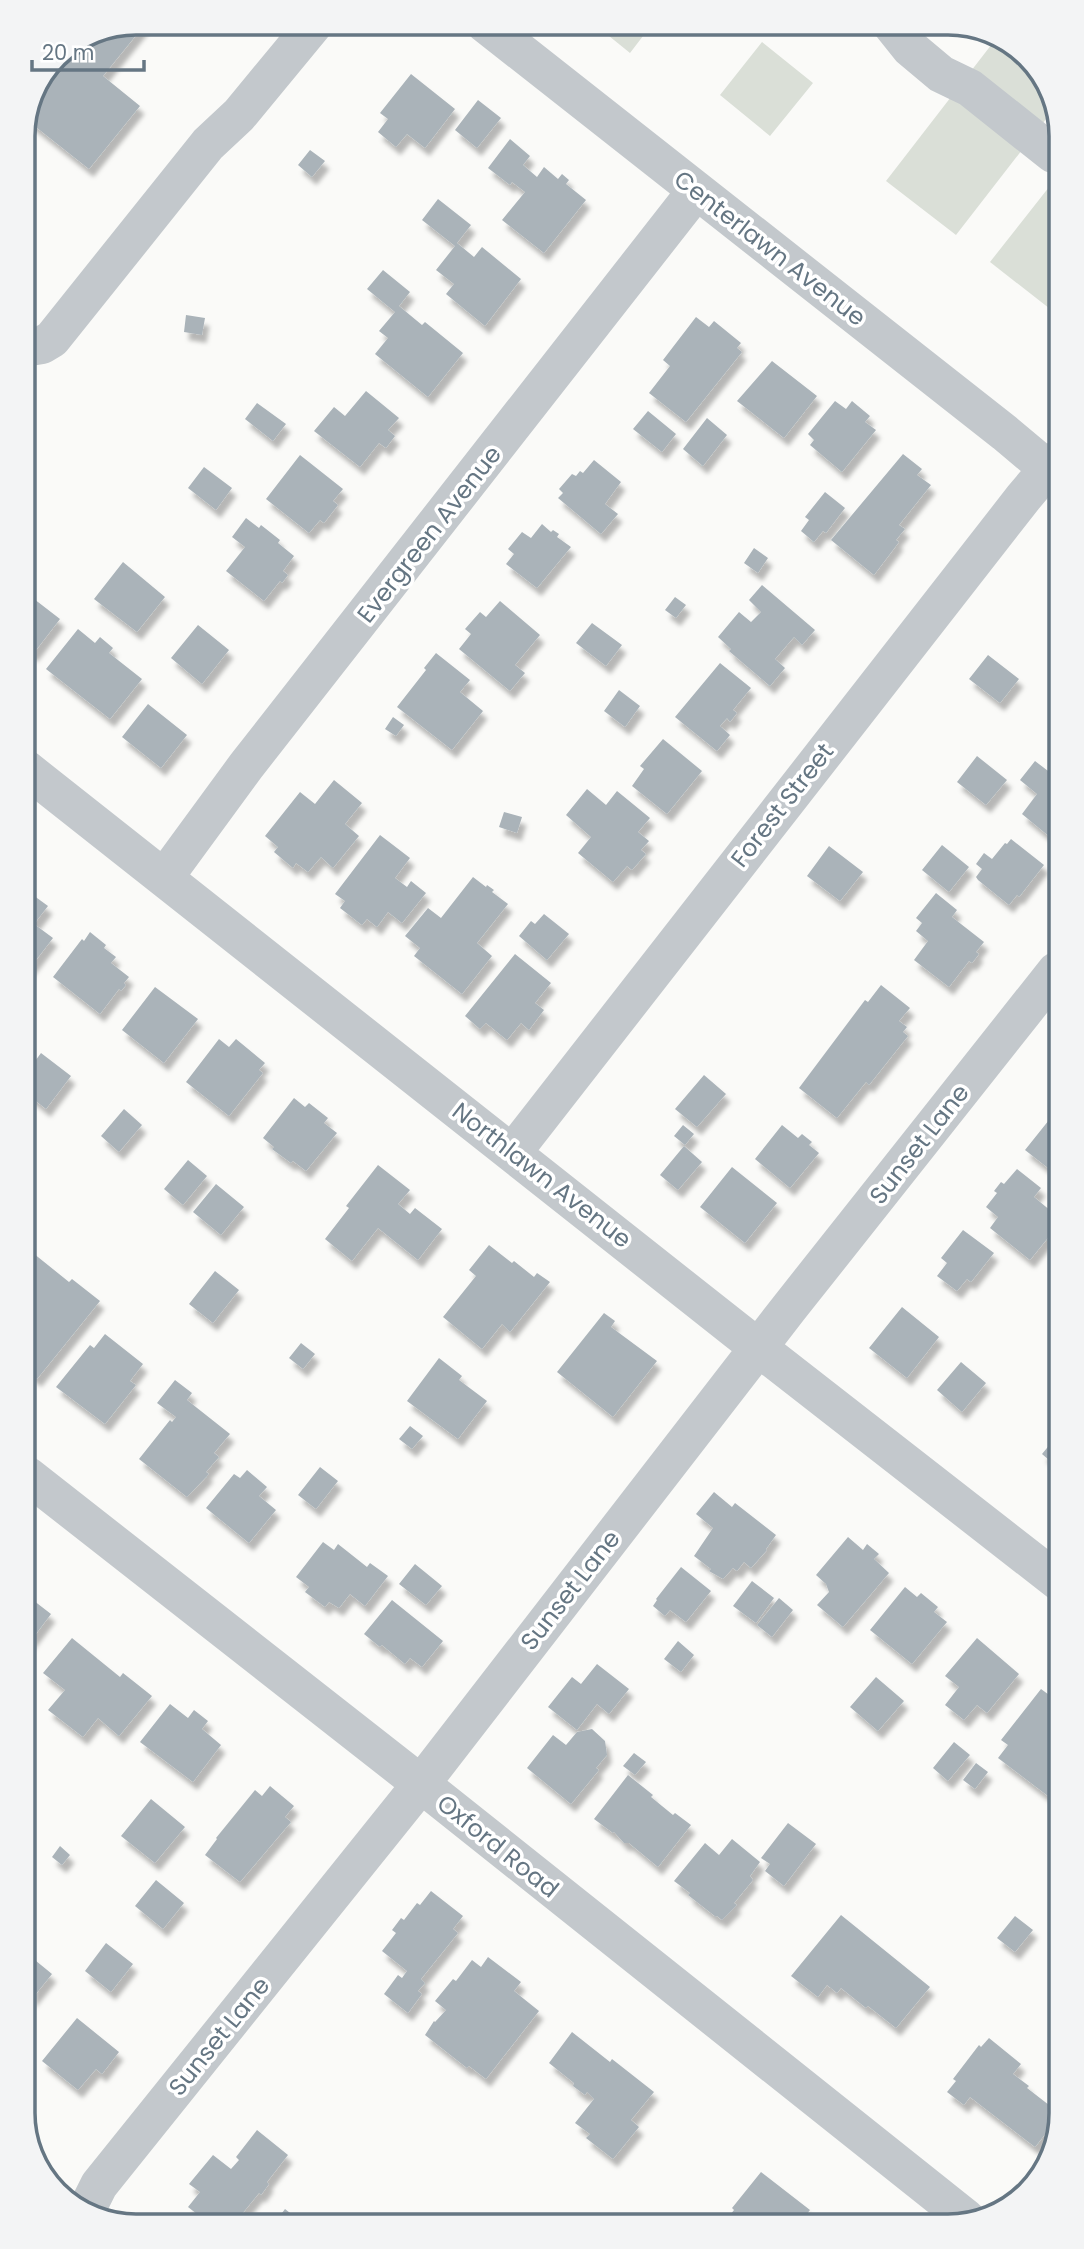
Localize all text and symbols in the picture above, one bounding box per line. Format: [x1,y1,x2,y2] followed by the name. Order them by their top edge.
[32,28,144,72] scale bar
[42,38,95,67] text: 20 m
[667,163,873,333] street label: Centerlawn Avenue
[349,439,509,629] street label: Evergreen Avenue
[723,736,841,874] street label: Forest Street
[862,1077,976,1211] street label: Sunset Lane
[446,1095,638,1255] street label: Northlawn Avenue
[513,1523,627,1657] street label: Sunset Lane
[430,1787,566,1905] street label: Oxford Road
[161,1970,277,2102] street label: Sunset Lane

